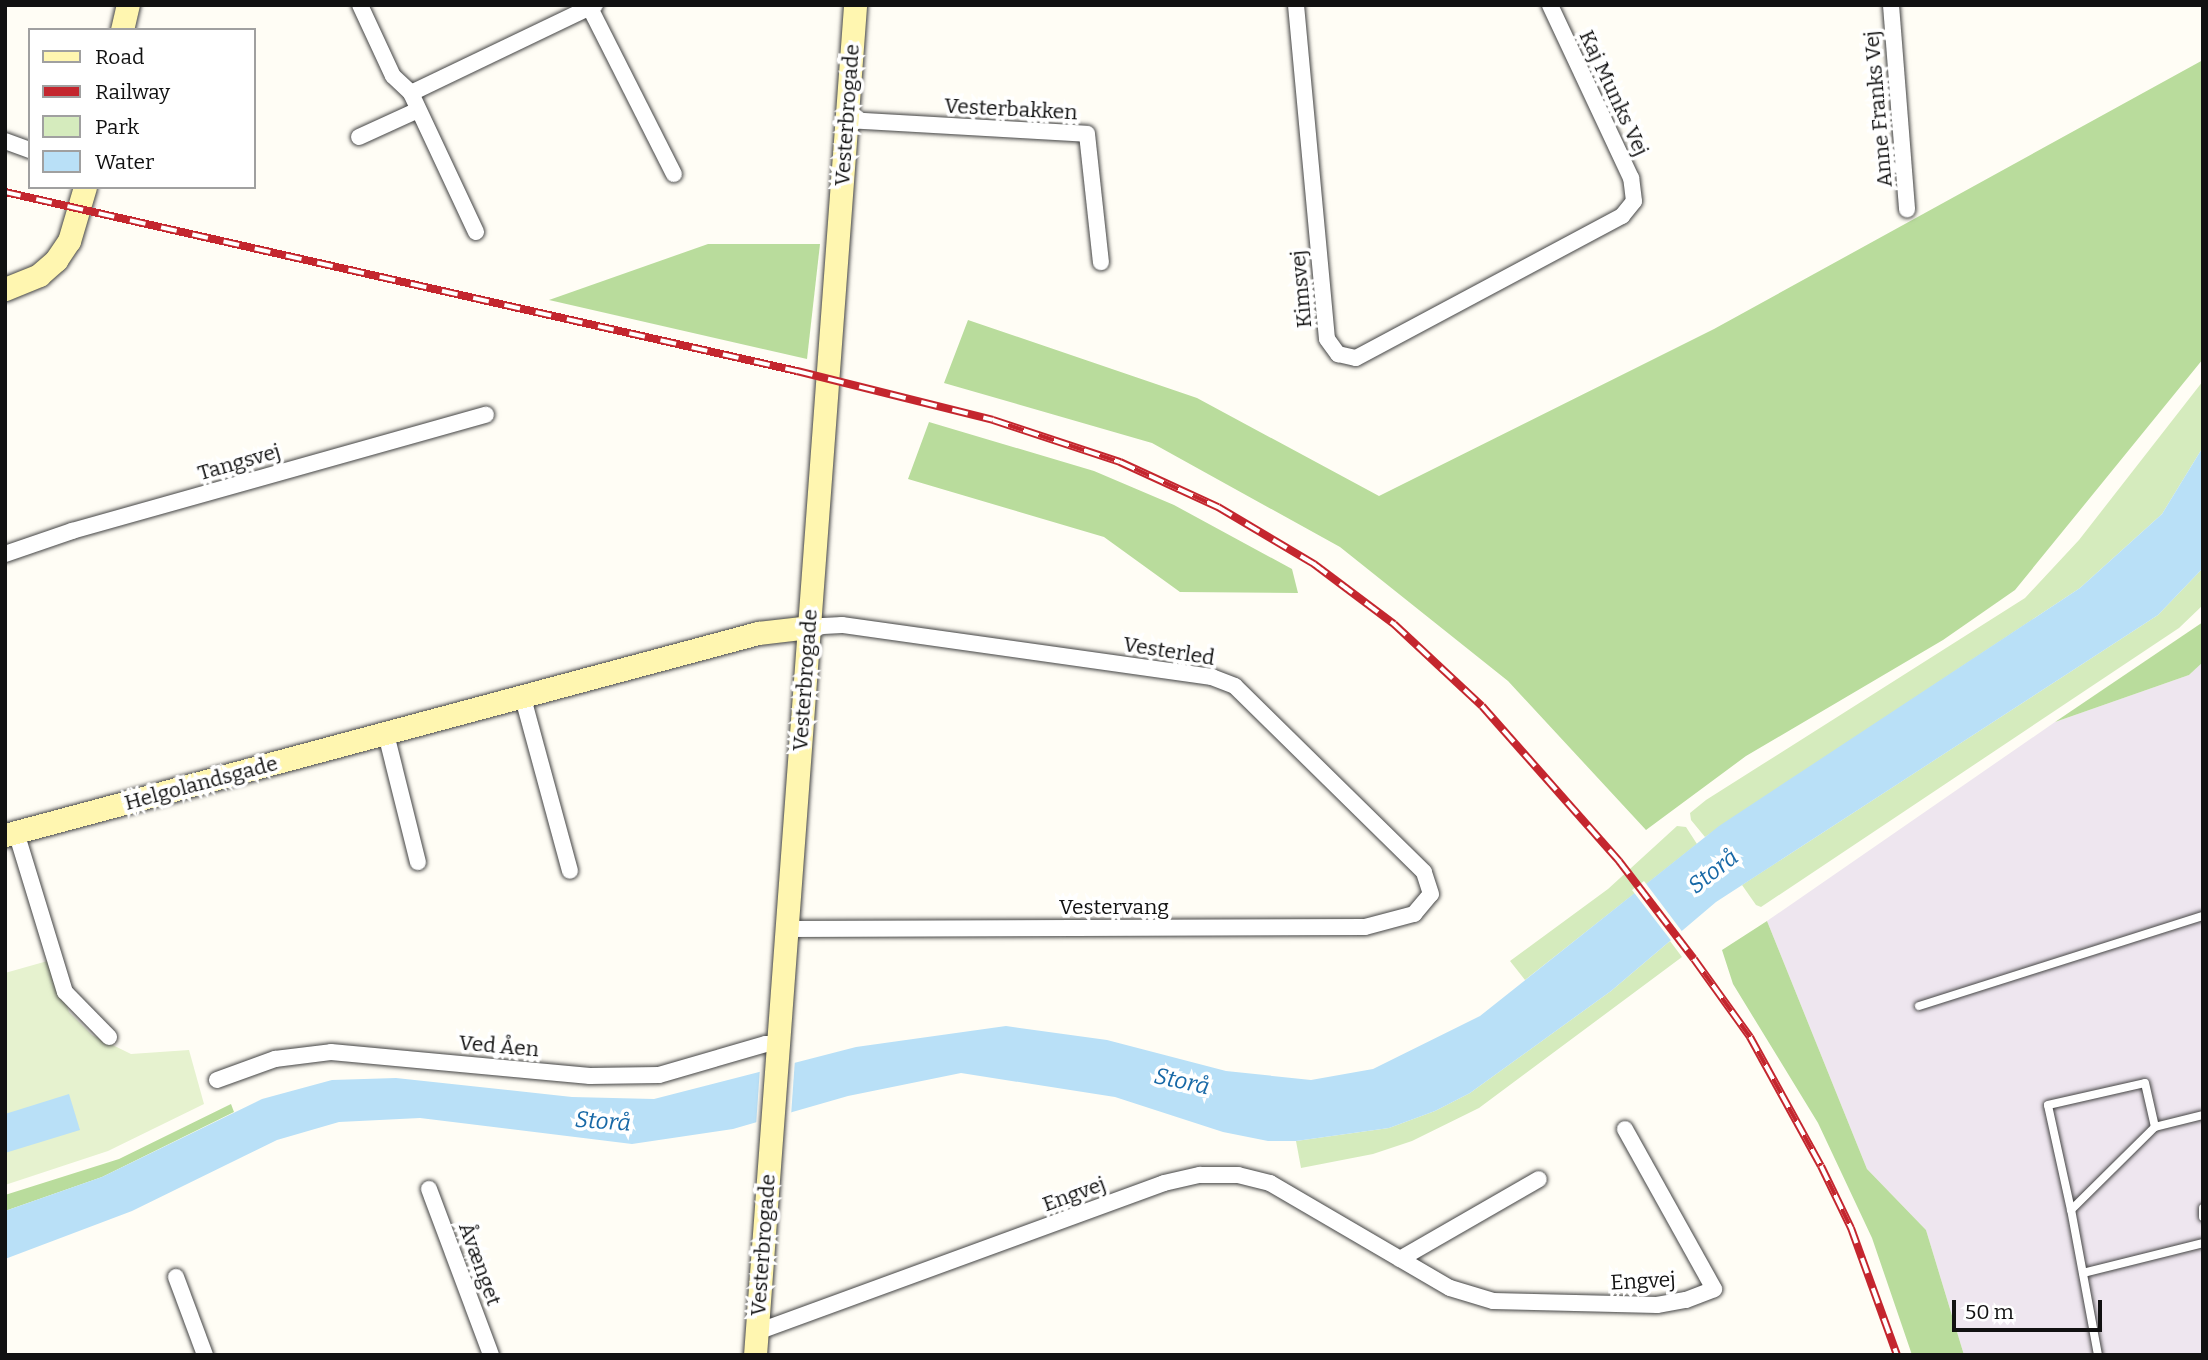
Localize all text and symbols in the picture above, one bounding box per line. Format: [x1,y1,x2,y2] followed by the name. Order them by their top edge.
[1574,26,1654,160] street label: Kaj Munks Vej
[28,28,256,189] legend
[1859,30,1897,188] street label: Anne Franks Vej
[829,43,865,187] street label: Vesterbrogade
[95,44,144,70] text: Road
[95,79,170,105] text: Railway
[944,93,1078,125] street label: Vesterbakken
[95,114,139,140] text: Park
[95,149,154,175] text: Water
[1285,249,1317,329] street label: Kimsvej
[195,438,283,486] street label: Tangsvej
[787,608,823,752] street label: Vesterbrogade
[1121,631,1217,671] street label: Vesterled
[122,750,280,816] street label: Helgolandsgade
[1682,843,1744,899] water label: Storå
[1059,894,1169,920] street label: Vestervang
[458,1030,540,1062] street label: Ved Åen
[1152,1062,1212,1100] water label: Storå
[574,1105,632,1137] water label: Storå
[1039,1171,1109,1217] street label: Engvej
[745,1173,781,1317] street label: Vesterbrogade
[453,1219,507,1309] street label: Åvænget
[1610,1267,1676,1295] street label: Engvej
[1956,1286,2106,1330] scale bar
[1965,1299,2014,1325] text: 50 m

